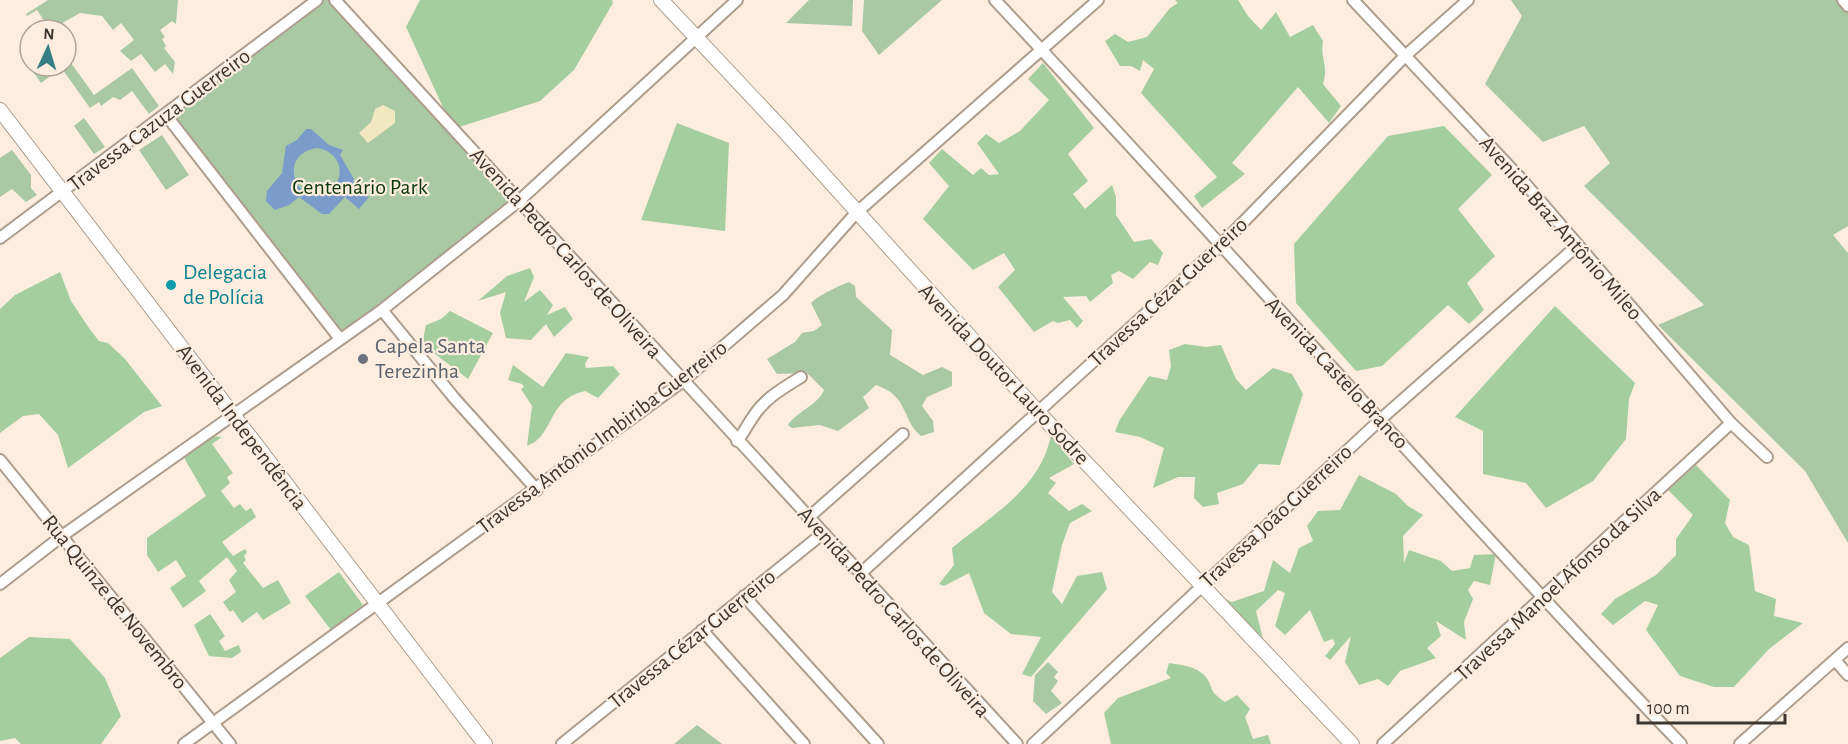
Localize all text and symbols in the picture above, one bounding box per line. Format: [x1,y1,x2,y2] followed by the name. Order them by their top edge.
[18,18,78,78] north arrow
[43,26,55,42] text: N
[64,44,254,196] street label: Travessa Cazuza Guerreiro
[1475,132,1647,324] street label: Avenida Braz Antônio Mileo
[466,144,666,362] street label: Avenida Pedro Carlos de Oliveira
[292,176,428,198] park label: Centenário Park
[1084,213,1252,371] street label: Travessa Cézar Guerreiro
[183,261,267,308] place label: Delegacia de Polícia
[164,278,178,292] marker: Delegacia de Polícia
[915,279,1093,469] street label: Avenida Doutor Lauro Sodre
[1261,293,1413,453] street label: Avenida Castelo Branco
[375,335,486,382] place label: Capela Santa Terezinha
[473,336,731,538] street label: Travessa Antônio Imbiriba Guerreiro
[173,340,311,514] street label: Avenida Independência
[356,352,370,366] marker: Capela Santa Terezinha
[1196,440,1356,592] street label: Travessa João Guerreiro
[1451,483,1665,685] street label: Travessa Manoel Afonso da Silva
[794,503,994,721] street label: Avenida Pedro Carlos de Oliveira
[38,511,192,693] street label: Rua Quinze de Novembro
[604,565,780,713] street label: Travessa Cézar Guerreiro
[1638,687,1785,725] scale bar
[1647,700,1690,718] text: 100 m

